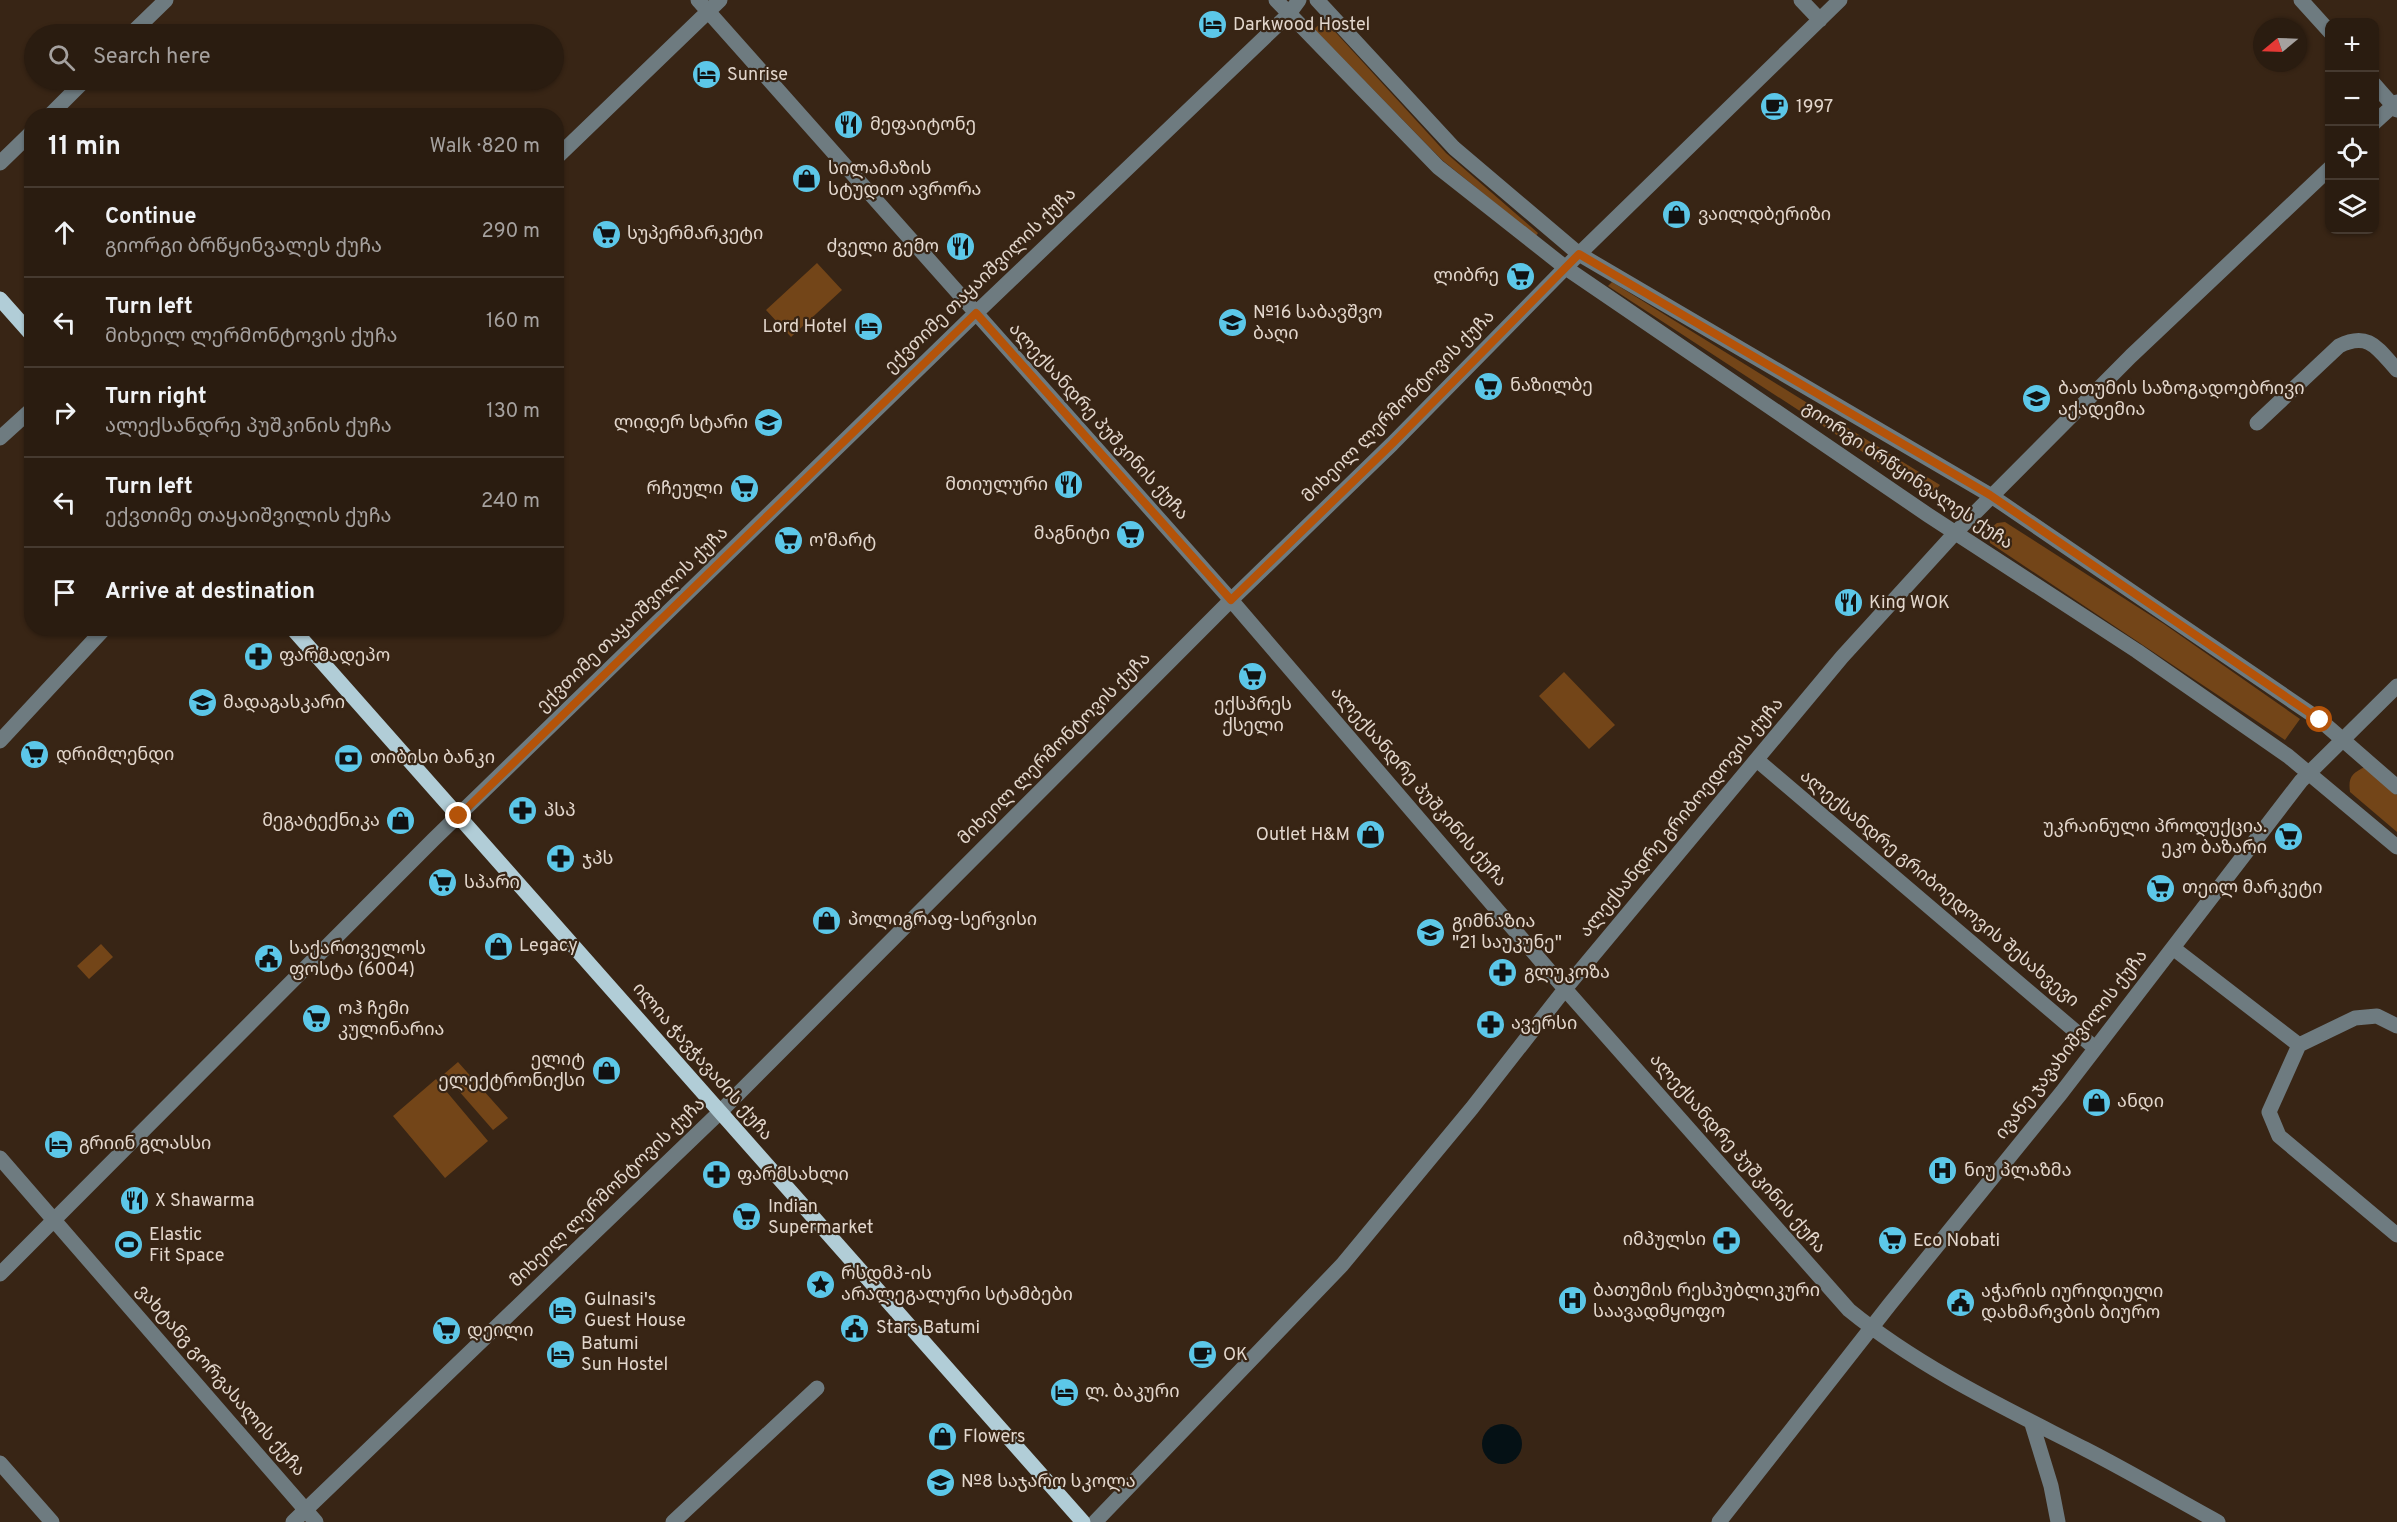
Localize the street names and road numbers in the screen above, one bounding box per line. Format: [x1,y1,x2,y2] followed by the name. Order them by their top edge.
[880,183,1082,379] street label: ექვთიმე თაყაიშვილის ქუჩა
[1298,306,1500,508] street label: მიხეილ ლერმონტოვის ქუჩა
[1003,318,1193,526] street label: ალექსანდრე პუშკინის ქუჩა
[1797,397,2017,555] street label: გიორგი ბრწყინვალეს ქუჩა
[532,522,734,718] street label: ექვთიმე თაყაიშვილის ქუჩა
[954,648,1156,850] street label: მიხეილ ლერმონტოვის ქუჩა
[1325,682,1511,892] street label: ალექსანდრე პუშკინის ქუჩა
[1575,693,1789,943] street label: ალექსანდრე გრიბოედოვის ქუჩა
[1795,765,2083,1013] street label: ალექსანდრე გრიბოედოვის შესახვევი
[1991,945,2153,1145] street label: ივანე ჯავახიშვილის ქუჩა
[627,978,777,1146] street label: ილია ჭავჭავაძის ქუჩა
[1644,1049,1830,1259] street label: ალექსანდრე პუშკინის ქუჩა
[505,1093,711,1293] street label: მიხეილ ლერმონტოვის ქუჩა
[130,1280,310,1482] street label: ვახტანგ გორგასალის ქუჩა

